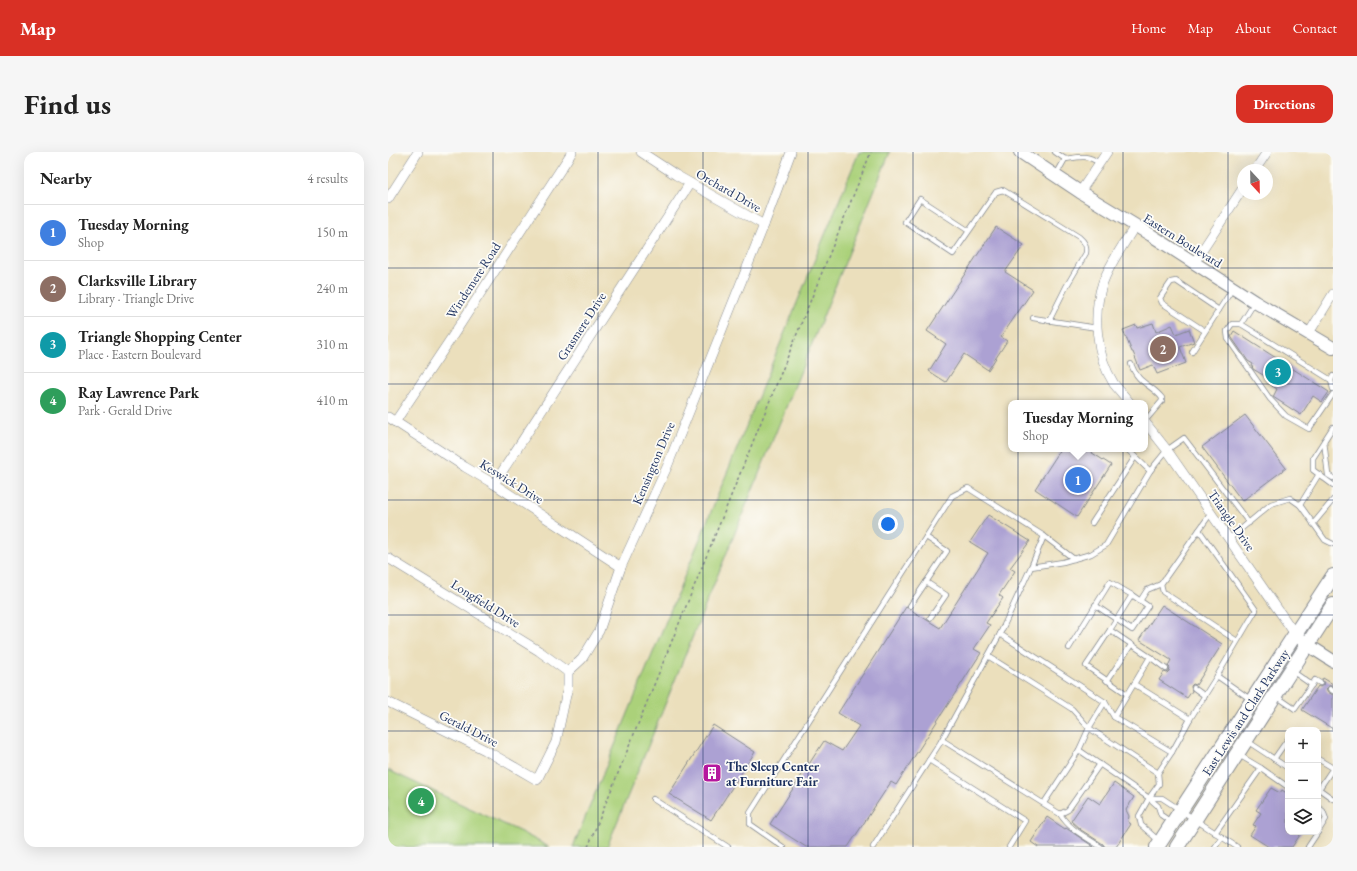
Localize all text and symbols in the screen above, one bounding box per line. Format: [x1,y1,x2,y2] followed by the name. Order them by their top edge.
[20,16,56,41] text: Map
[1131,19,1166,37] text: Home
[1188,19,1213,37] text: Map
[1235,19,1271,37] text: About
[1293,19,1337,37] text: Contact
[1236,85,1333,123] button: Directions
[24,86,111,122] text: Find us
[1237,164,1273,200] north arrow
[693,165,764,216] street label: Orchard Drive
[40,167,92,189] text: Nearby
[307,170,348,187] text: 4 results
[1140,209,1226,272] street label: Eastern Boulevard
[78,215,189,234] text: Tuesday Morning
[50,224,56,241] text: 1
[317,224,348,241] text: 150 m
[78,234,104,251] text: Shop
[442,238,505,322] street label: Windemere Road
[78,271,197,290] text: Clarksville Library
[50,280,56,297] text: 2
[317,280,348,297] text: 240 m
[553,289,610,364] street label: Grasmere Drive
[78,290,194,307] text: Library · Triangle Drive
[78,327,242,346] text: Triangle Shopping Center
[1150,334,1176,364] pin: 2
[50,336,56,353] text: 3
[317,336,348,353] text: 310 m
[78,346,201,363] text: Place · Eastern Boulevard
[1265,357,1291,387] pin: 3
[78,383,199,402] text: Ray Lawrence Park
[50,392,56,409] text: 4
[317,392,348,409] text: 410 m
[1008,400,1148,452] popup
[78,402,172,419] text: Park · Gerald Drive
[1023,408,1133,427] text: Tuesday Morning
[628,419,679,507] street label: Kensington Drive
[1023,427,1049,444] text: Shop
[477,455,547,508] street label: Keswick Drive
[1065,465,1091,495] pin: 1
[1204,486,1259,554] street label: Triangle Drive
[878,514,898,534] your location
[448,575,523,631] street label: Longfield Drive
[1198,645,1293,779] street label: East Lewis and Clark Parkway
[436,706,501,751] street label: Gerald Drive
[1285,727,1321,835] map controls
[1285,727,1321,763] button: +
[726,758,820,790] place label: The Sleep Center at Furniture Fair
[701,762,723,784] building icon: The Sleep Center at Furniture Fair
[1285,763,1321,799] button: −
[408,786,434,816] pin: 4
[1285,799,1321,835] button: layers

